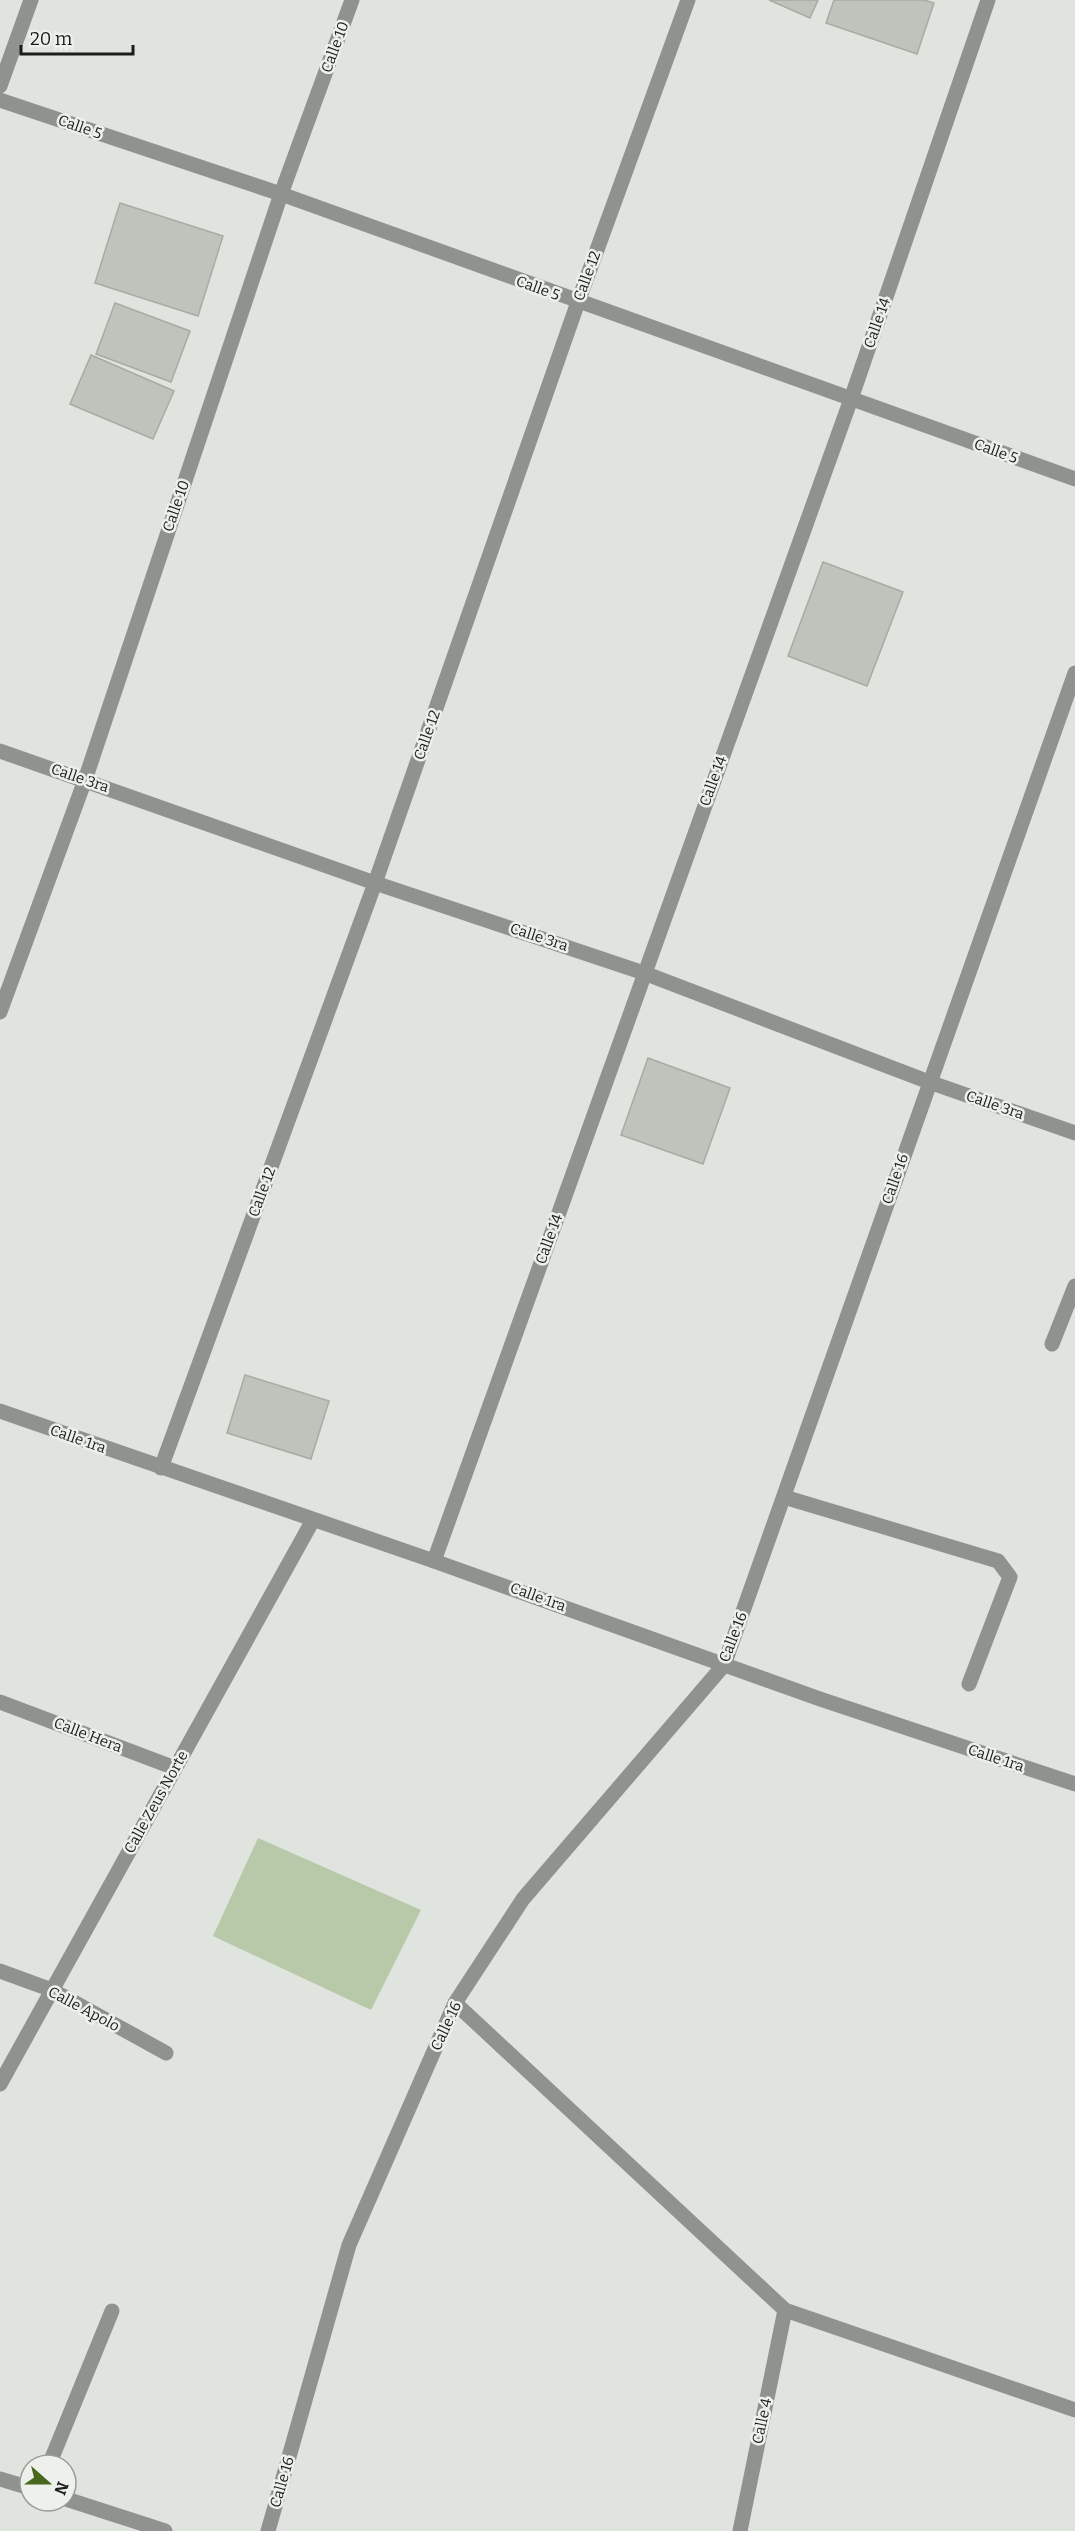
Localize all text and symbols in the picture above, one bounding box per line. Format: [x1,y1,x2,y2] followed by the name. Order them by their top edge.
[21,18,134,56] scale bar
[317,19,353,75] street label: Calle 10
[30,28,72,50] text: 20 m
[56,111,104,143] street label: Calle 5
[570,249,604,303] street label: Calle 12
[514,272,562,304] street label: Calle 5
[860,295,894,351] street label: Calle 14
[972,435,1020,467] street label: Calle 5
[159,478,193,534] street label: Calle 10
[410,708,444,762] street label: Calle 12
[696,753,730,809] street label: Calle 14
[49,760,111,796] street label: Calle 3ra
[508,919,570,955] street label: Calle 3ra
[964,1087,1026,1123] street label: Calle 3ra
[878,1151,912,1207] street label: Calle 16
[245,1165,279,1219] street label: Calle 12
[532,1211,566,1267] street label: Calle 14
[48,1421,108,1457] street label: Calle 1ra
[508,1579,568,1615] street label: Calle 1ra
[715,1609,751,1665] street label: Calle 16
[51,1714,125,1756] street label: Calle Hera
[966,1740,1026,1776] street label: Calle 1ra
[120,1748,192,1856] street label: Calle Zeus Norte
[45,1983,123,2035] street label: Calle Apolo
[427,1998,465,2054] street label: Calle 16
[748,2396,776,2445] street label: Calle 4
[18,2453,78,2513] north arrow
[266,2454,298,2510] street label: Calle 16
[50,2479,73,2497] text: N

